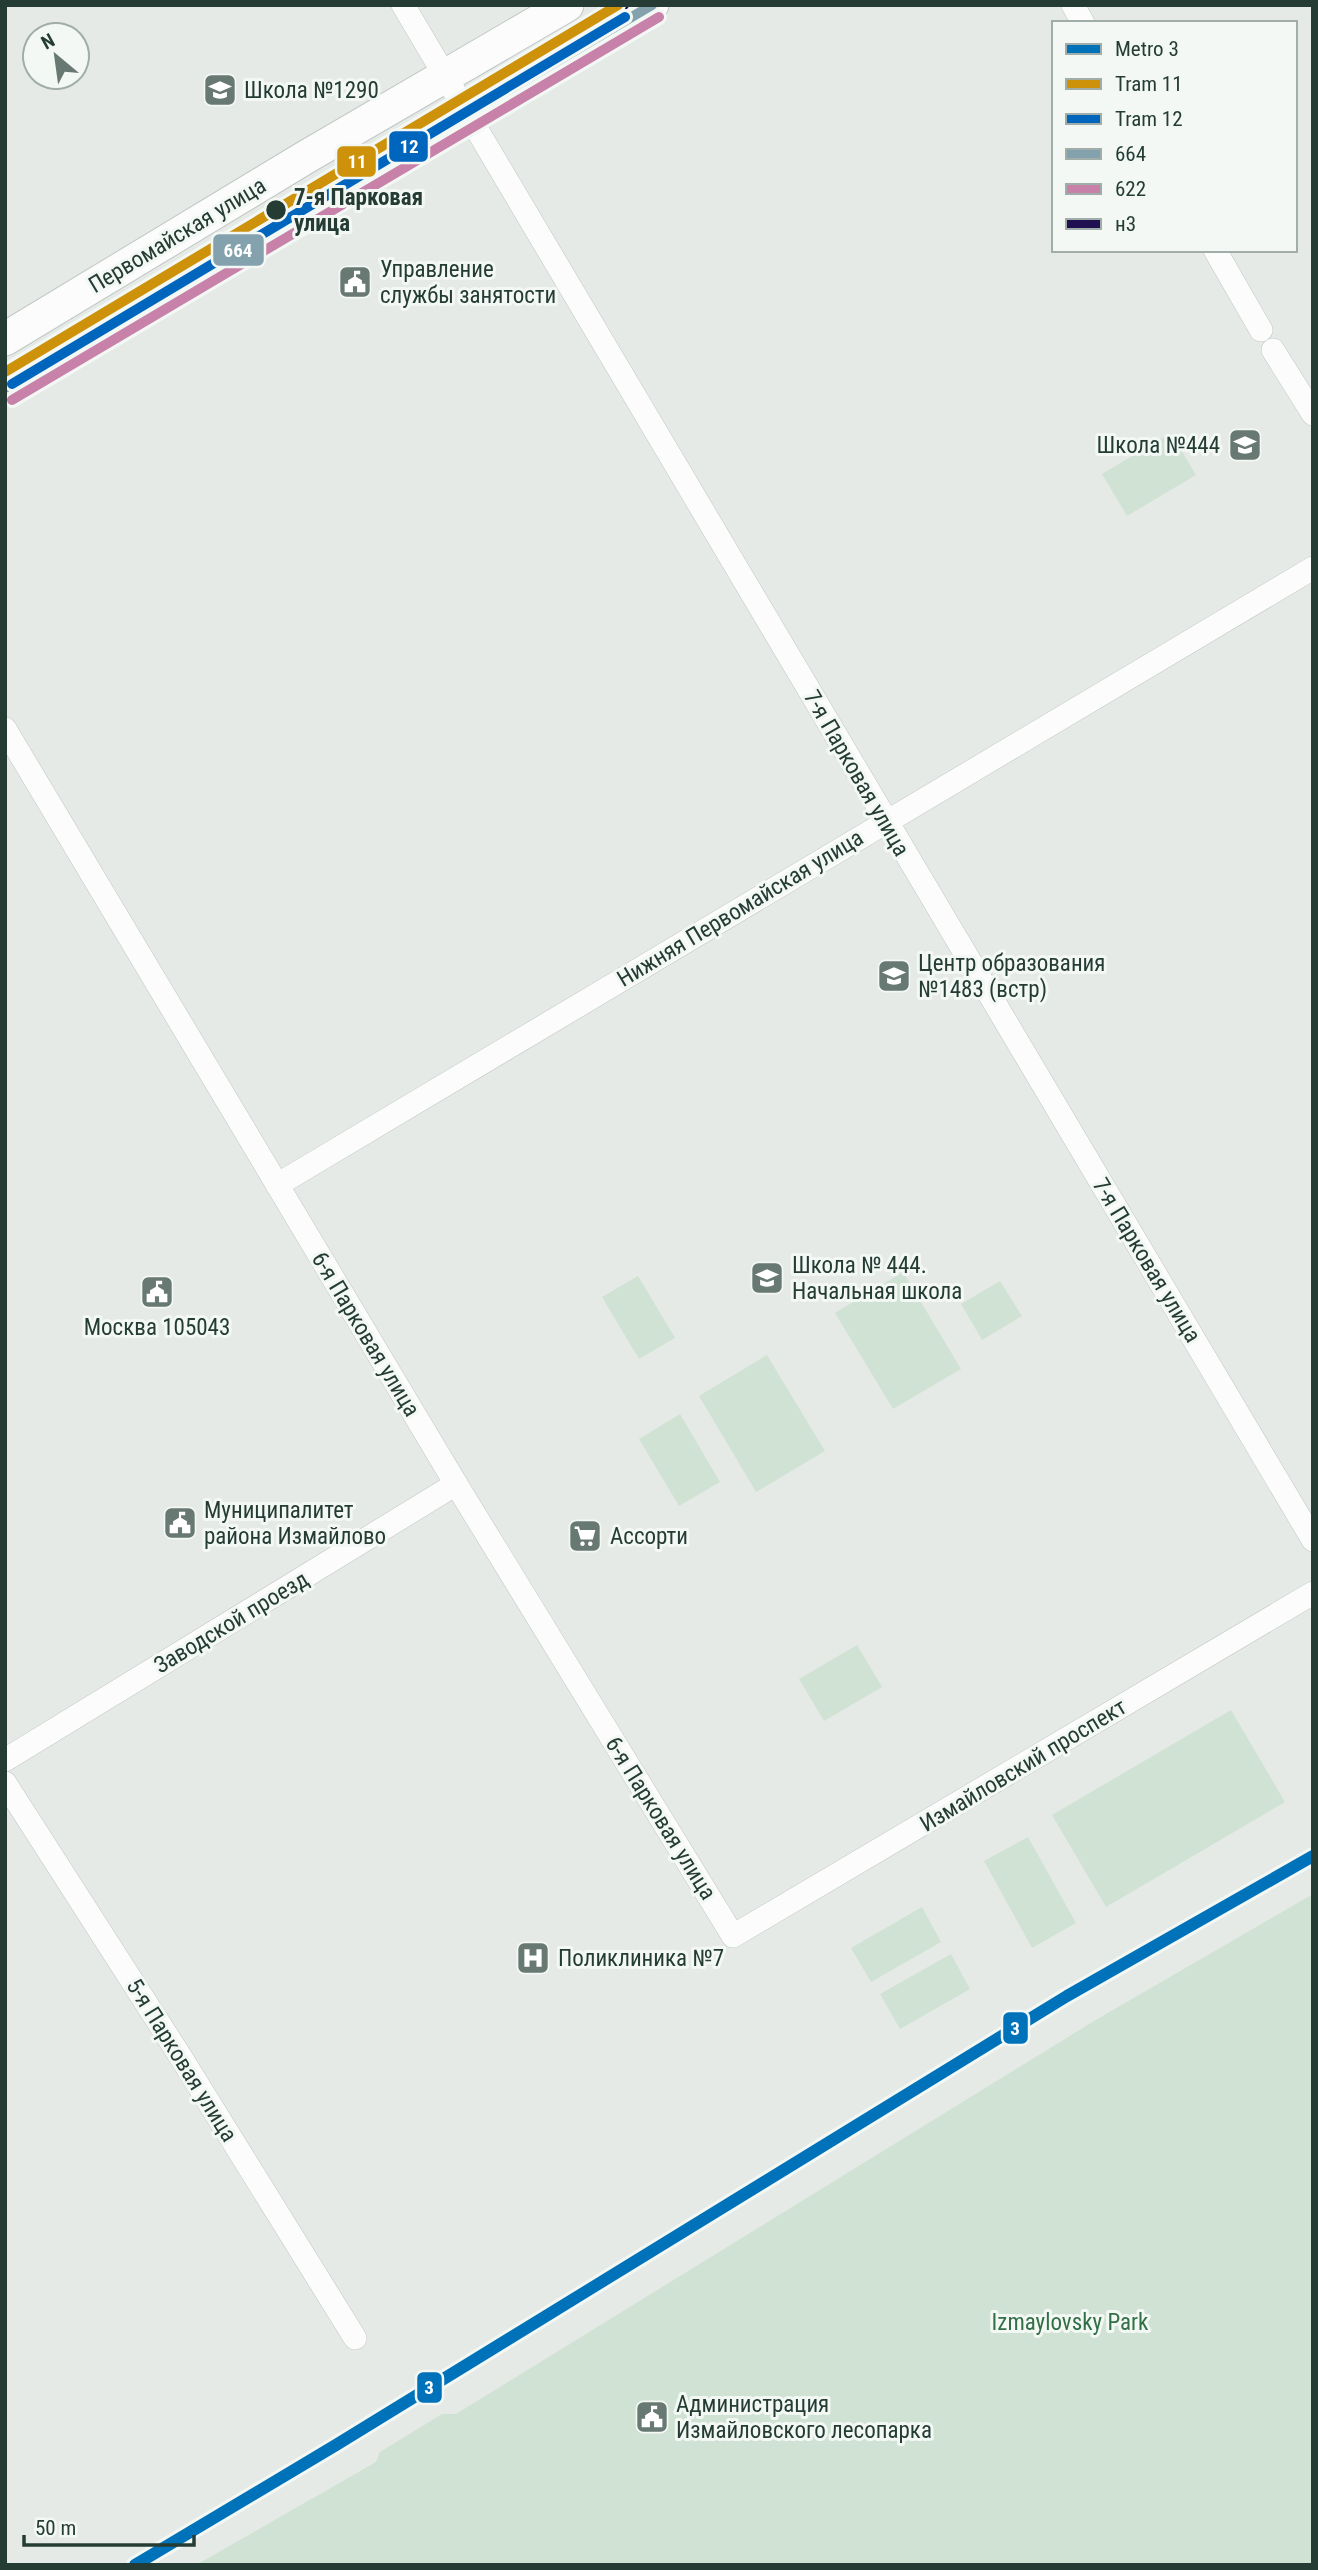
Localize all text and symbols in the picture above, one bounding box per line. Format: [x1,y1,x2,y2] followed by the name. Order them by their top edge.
[21,21,91,91] north arrow
[1052,21,1297,252] legend
[37,29,59,54] text: N
[1115,37,1179,61] text: Metro 3
[201,71,239,109] school or university icon: Школа №1290
[1115,72,1183,96] text: Tram 11
[244,77,379,104] place label: Школа №1290
[1115,107,1183,131] text: Tram 12
[388,130,429,163] line badge: 12
[399,135,419,158] text: 12
[1115,142,1146,166] text: 664
[336,145,377,178] line badge: 11
[347,150,367,173] text: 11
[84,172,271,299] street label: Первомайская улица
[1115,177,1146,201] text: 622
[294,184,423,237] place label: 7-я Парковая улица
[264,198,288,222] marker: 7-я Парковая улица
[1115,212,1136,236] text: н3
[212,233,265,267] line badge: 664
[224,239,252,262] text: 664
[380,256,556,309] place label: Управление cлужбы занятости
[336,263,374,301] public building icon: Управление cлужбы занятости
[1226,426,1264,464] school or university icon: Школа №444
[1097,432,1220,459] place label: Школа №444
[798,686,915,861] street label: 7-я Парковая улица
[612,824,868,993] street label: Нижняя Первомайская улица
[918,950,1105,1003] place label: Центр образования №1483 (встр)
[875,957,913,995] school or university icon: Центр образования №1483 (встр)
[1087,1173,1206,1347] street label: 7-я Парковая улица
[306,1247,425,1421] street label: 6-я Парковая улица
[792,1252,962,1305] place label: Школа № 444. Начальная школа
[748,1259,786,1297] school or university icon: Школа № 444. Начальная школа
[138,1273,176,1311] public building icon: Москва 105043
[84,1314,230,1341] place label: Москва 105043
[204,1497,386,1550] place label: Муниципалитет района Измайлово
[161,1504,199,1542] public building icon: Муниципалитет района Измайлово
[566,1517,604,1555] supermarket icon: Ассорти
[610,1523,688,1550] place label: Ассорти
[149,1566,313,1679] street label: Заводской проезд
[915,1693,1131,1838] street label: Измайловский проспект
[600,1732,722,1905] street label: 6-я Парковая улица
[514,1939,552,1977] hospital icon: Поликлиника №7
[558,1945,724,1972] place label: Поликлиника №7
[121,1974,243,2147] street label: 5-я Парковая улица
[1002,2011,1029,2045] line badge: 3
[1010,2017,1020,2040] text: 3
[992,2309,1149,2336] park label: Izmaylovsky Park
[416,2371,443,2404] line badge: 3
[424,2376,434,2399] text: 3
[676,2391,932,2444] place label: Администрация Измайловского лесопарка
[633,2398,671,2436] public building icon: Администрация Измайловского лесопарка
[24,2504,194,2548] scale bar
[35,2516,76,2540] text: 50 m

